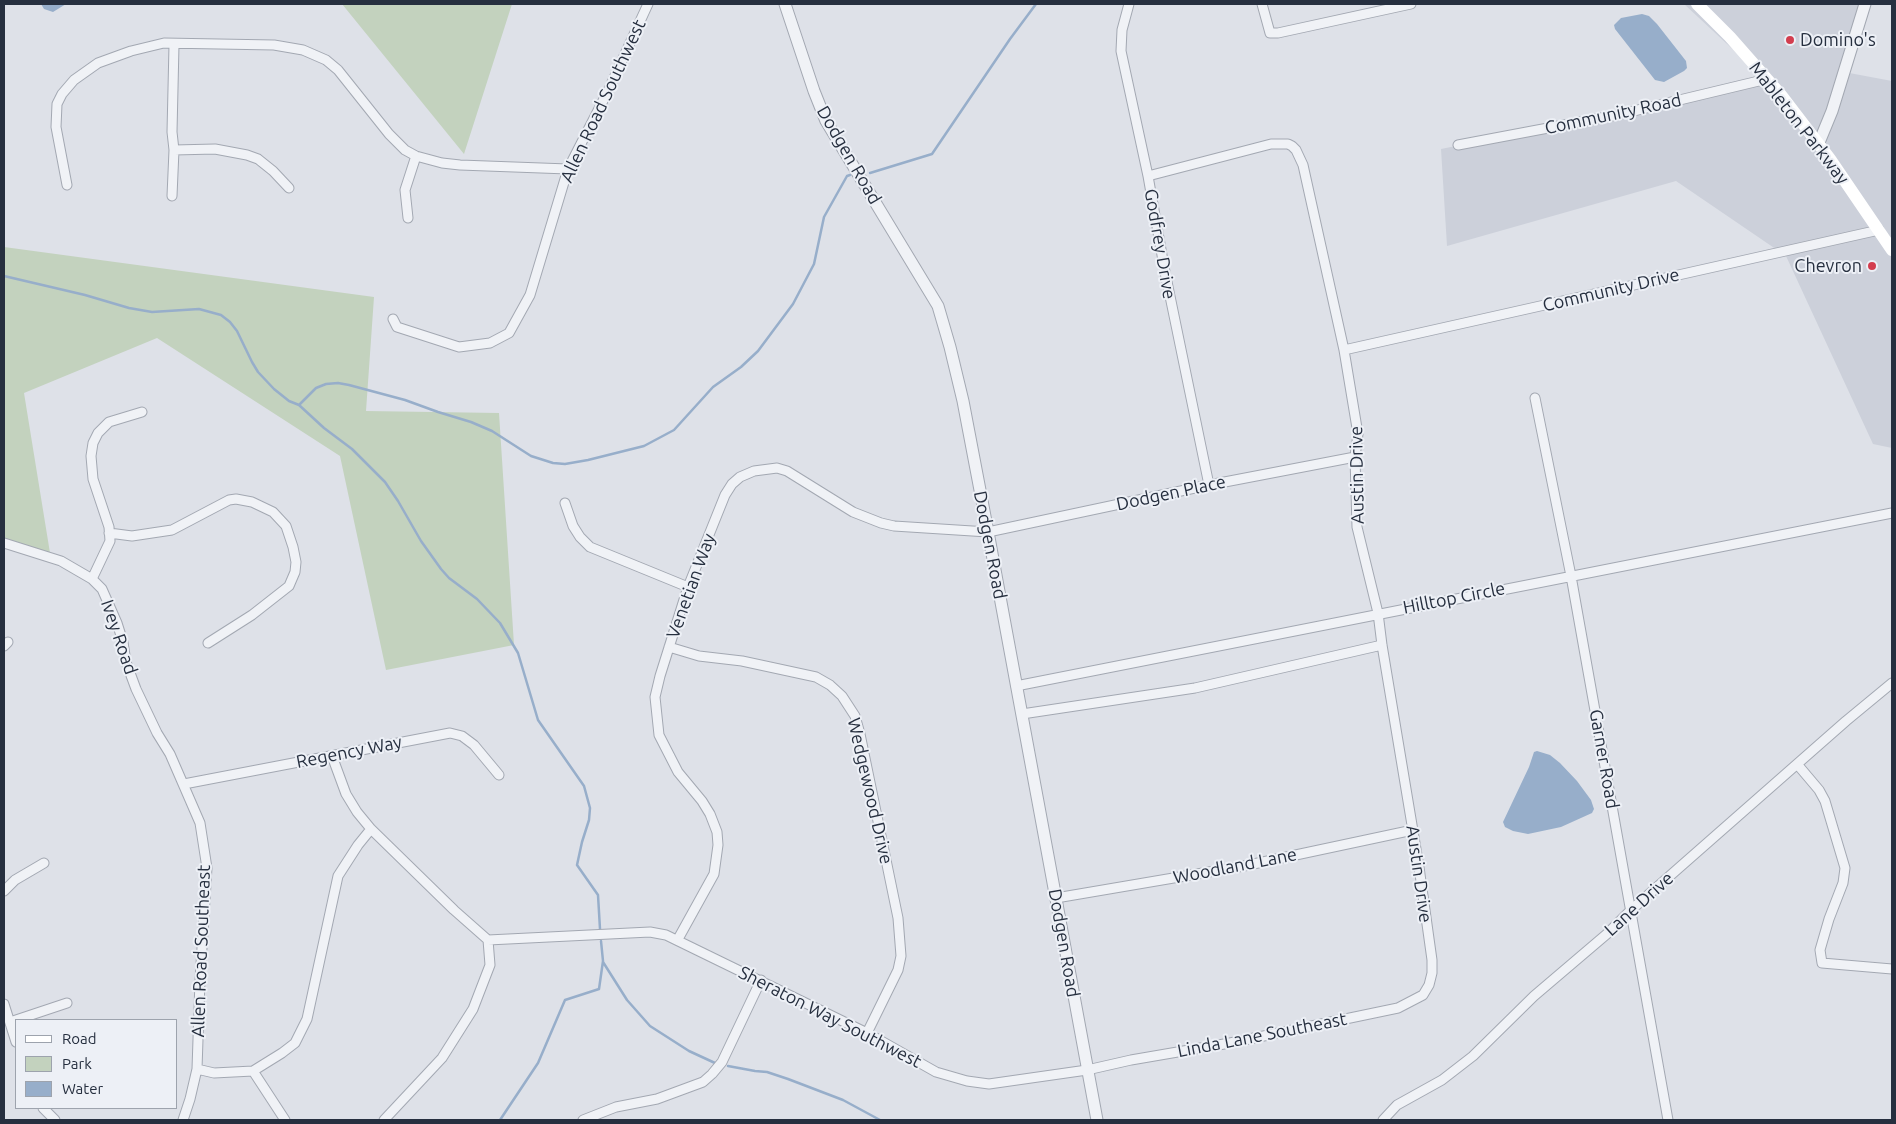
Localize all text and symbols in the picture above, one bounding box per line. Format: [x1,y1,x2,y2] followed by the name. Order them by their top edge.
[556,16,650,186] street label: Allen Road Southwest
[1800,29,1876,51] place label: Domino's
[1784,34,1796,46] marker: Domino's
[1744,57,1854,189] street label: Mableton Parkway
[1543,89,1683,139] street label: Community Road
[812,102,886,208] street label: Dodgen Road
[1140,187,1180,301] street label: Godfrey Drive
[1794,255,1862,277] place label: Chevron
[1866,260,1878,272] marker: Chevron
[1540,264,1682,316] street label: Community Drive
[1345,426,1369,524] street label: Austin Drive
[1114,471,1228,515] street label: Dodgen Place
[969,489,1011,601] street label: Dodgen Road
[662,531,720,641] street label: Venetian Way
[1401,577,1507,619] street label: Hilltop Circle
[96,597,142,677] street label: Ivey Road
[1585,708,1623,810] street label: Garner Road
[843,716,897,866] street label: Wedgewood Drive
[294,731,404,773] street label: Regency Way
[1401,824,1437,924] street label: Austin Drive
[1171,843,1299,889] street label: Woodland Lane
[187,864,215,1038] street label: Allen Road Southeast
[1600,867,1678,941] street label: Lane Drive
[1044,887,1084,999] street label: Dodgen Road
[735,961,925,1073] street label: Sheraton Way Southwest
[1175,1008,1349,1062] street label: Linda Lane Southeast
[15,1019,178,1109] legend
[62,1030,97,1047] text: Road
[62,1055,92,1072] text: Park
[62,1080,103,1097] text: Water

